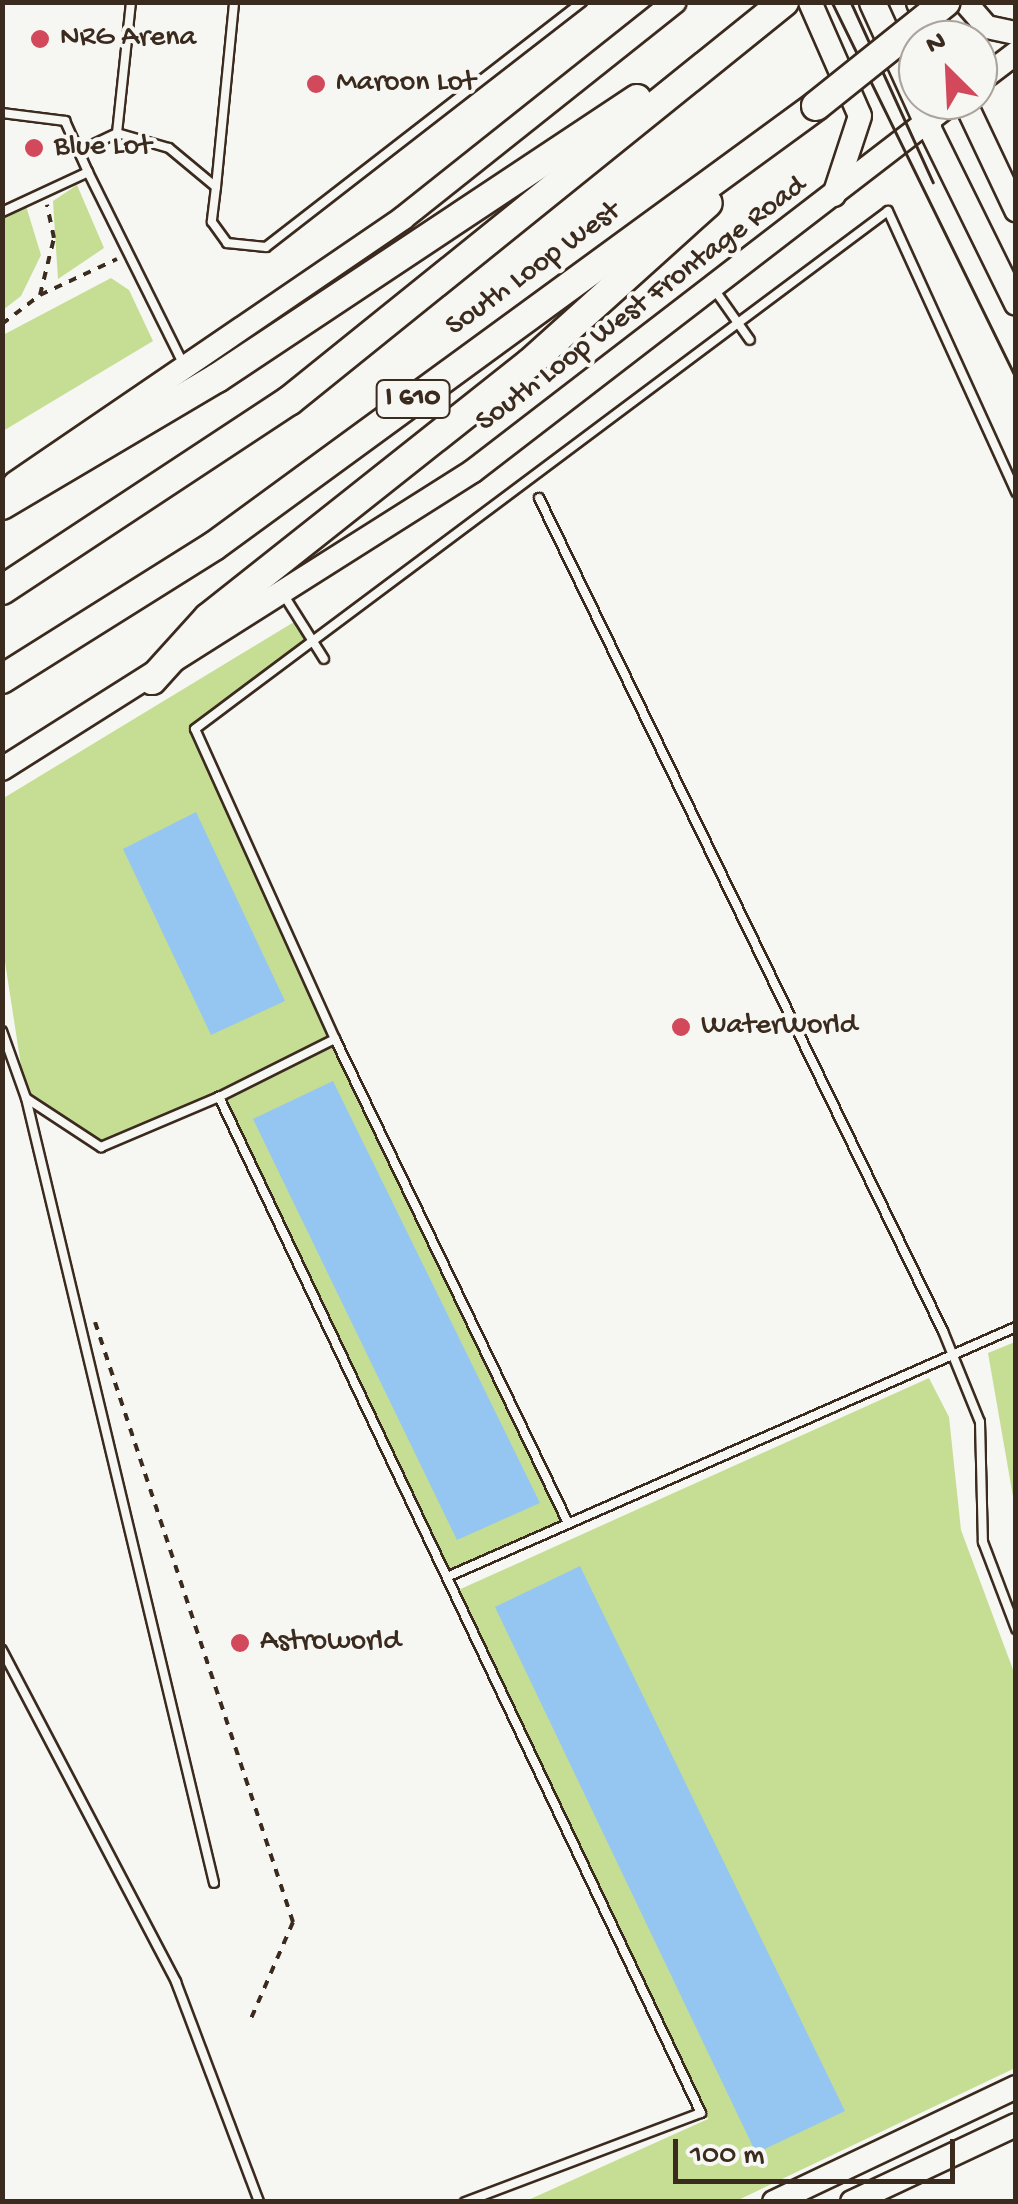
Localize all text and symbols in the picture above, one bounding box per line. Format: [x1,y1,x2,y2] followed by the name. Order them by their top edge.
[898,20,998,120] north arrow
[60,21,196,57] place label: NRG Arena
[921,25,951,63] text: N
[29,28,51,50] marker: NRG Arena
[336,66,475,102] place label: Maroon Lot
[305,73,327,95] marker: Maroon Lot
[54,130,151,166] place label: Blue Lot
[23,137,45,159] marker: Blue Lot
[470,169,814,441] street label: South Loop West Frontage Road
[440,195,628,345] street label: South Loop West
[376,376,450,422] road number: I 610
[701,1009,857,1045] place label: WaterWorld
[670,1016,692,1038] marker: WaterWorld
[260,1625,401,1661] place label: Astroworld
[229,1632,251,1654] marker: Astroworld
[678,2119,960,2181] scale bar
[690,2139,765,2174] text: 100 m

